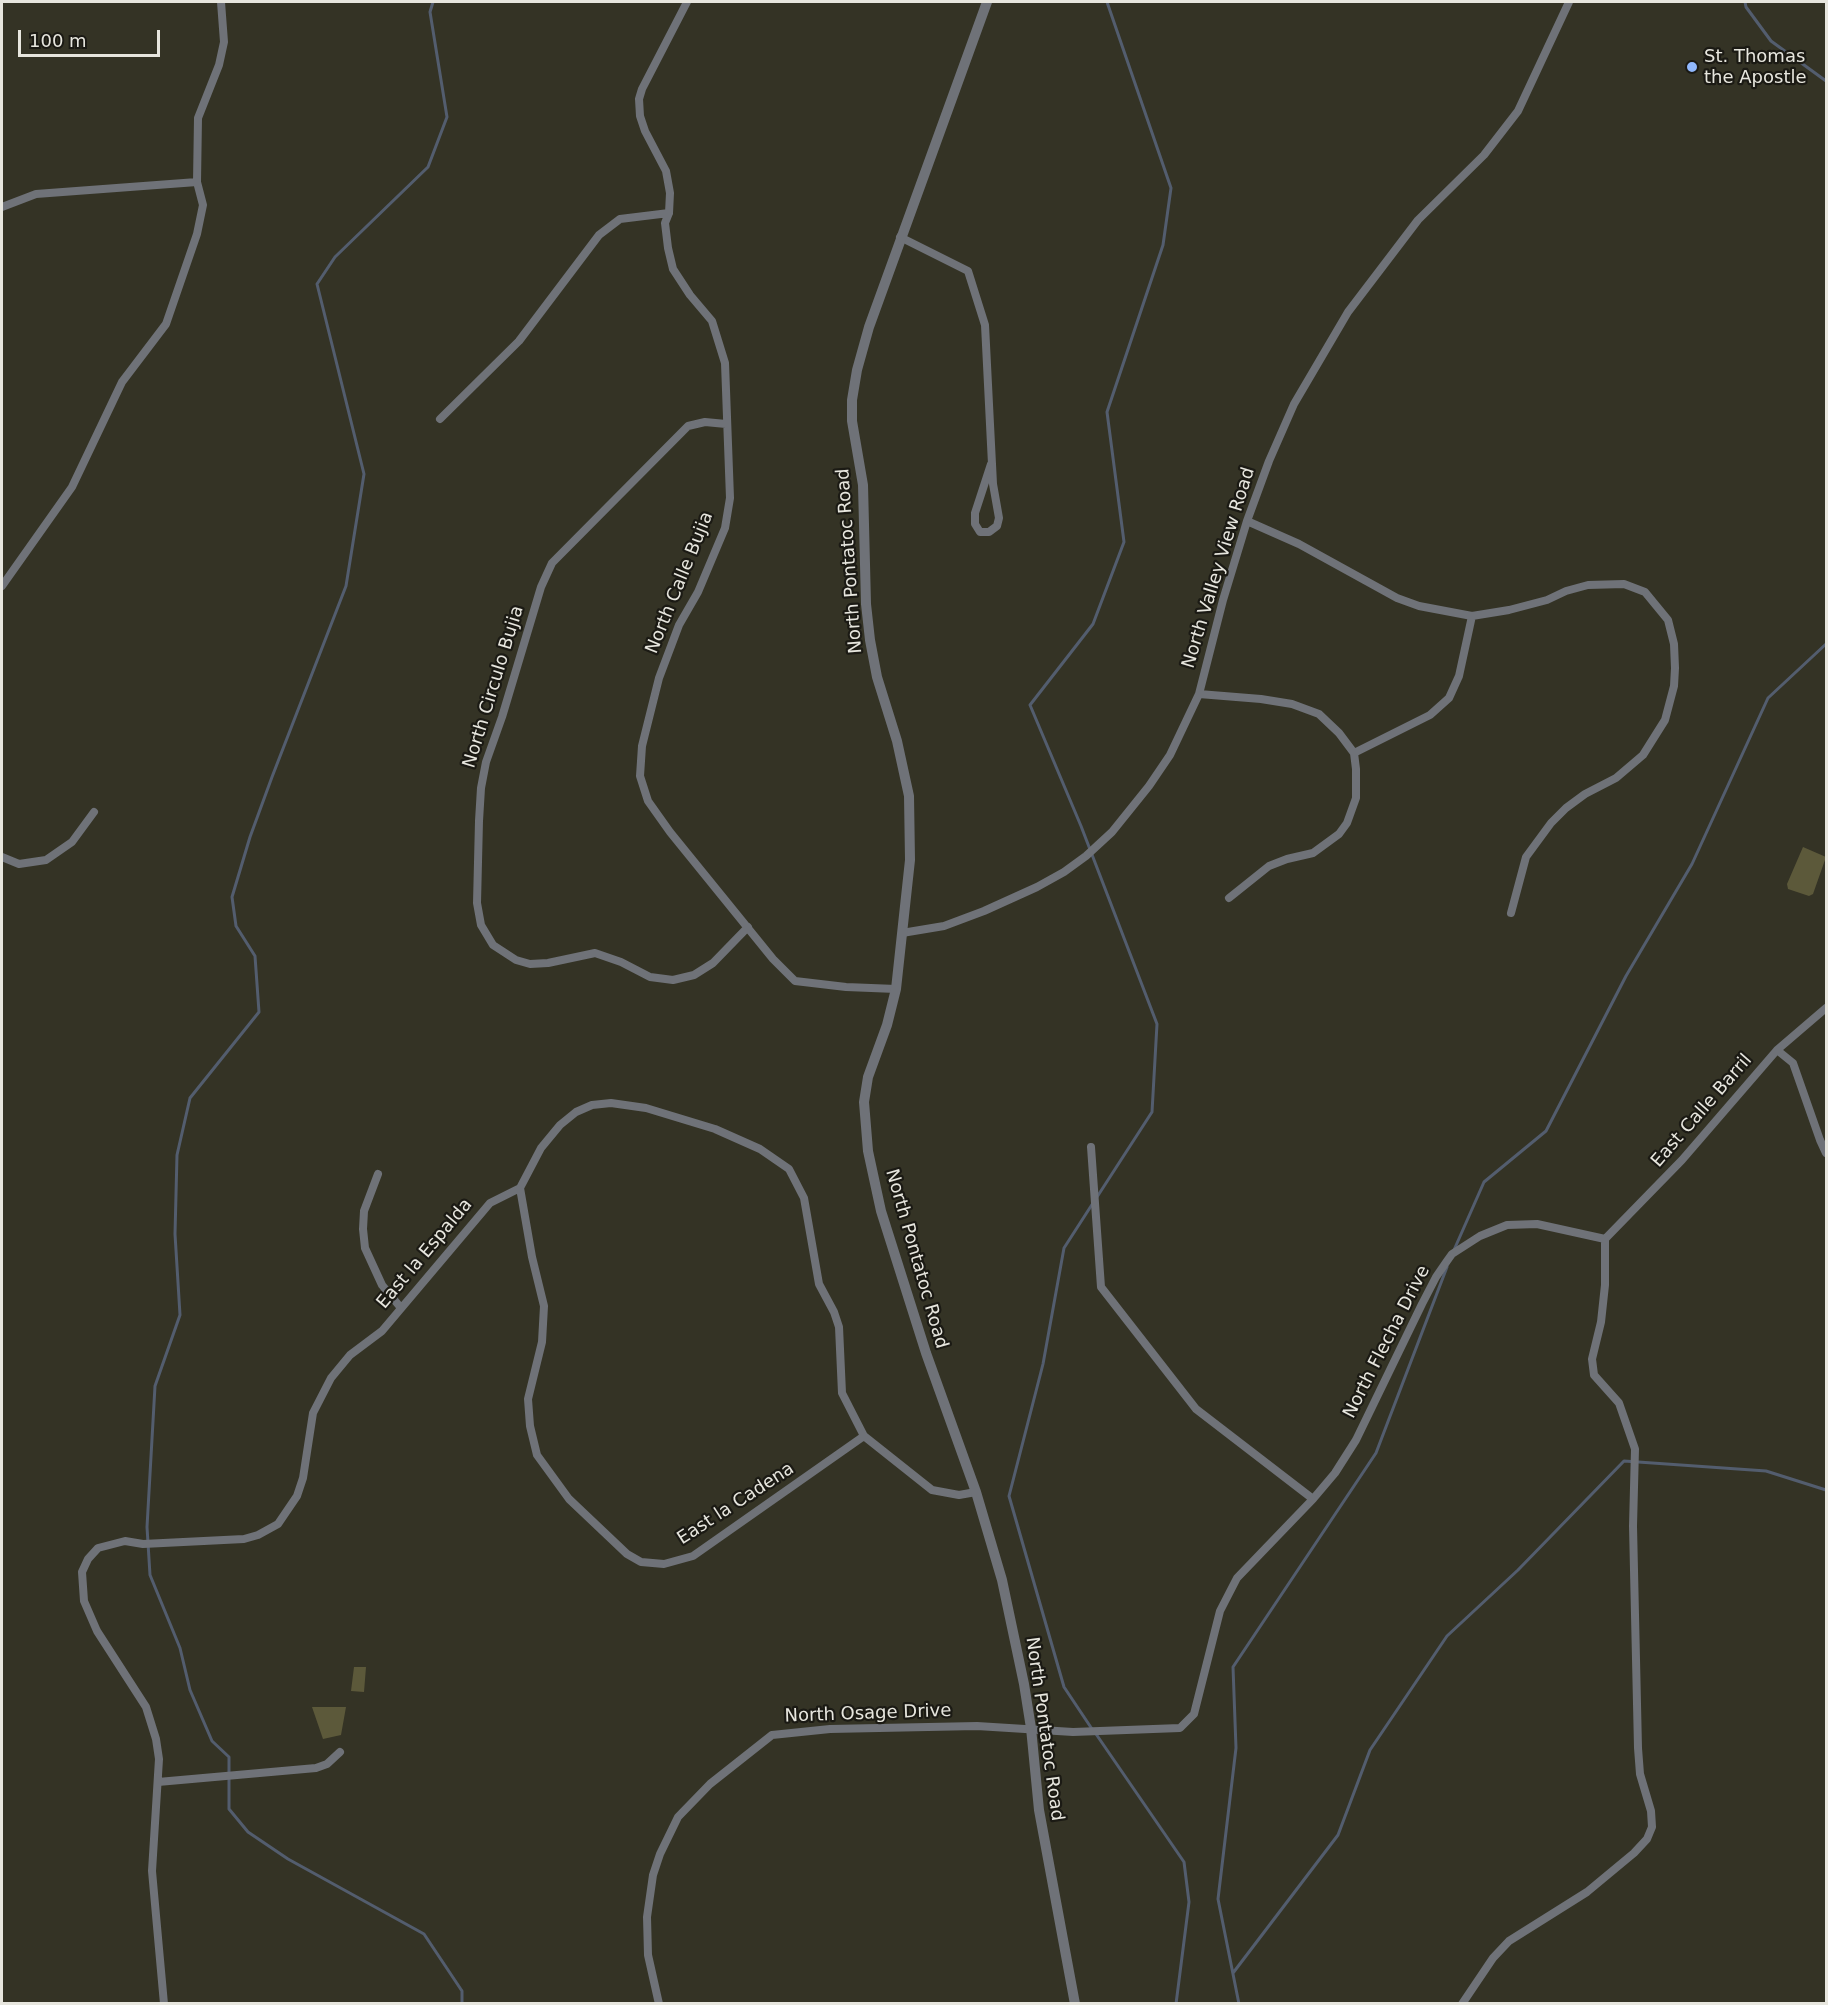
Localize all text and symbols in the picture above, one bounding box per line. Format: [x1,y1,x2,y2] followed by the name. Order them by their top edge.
[21,18,164,56] scale bar
[29,30,87,51] text: 100 m
[1704,46,1807,88] place label: St. Thomas the Apostle
[1685,60,1699,74] marker: St. Thomas the Apostle
[1178,465,1260,671] street label: North Valley View Road
[833,468,867,654] street label: North Pontatoc Road
[642,509,718,657] street label: North Calle Bujia
[459,603,529,771] street label: North Circulo Bujia
[1647,1050,1757,1172] street label: East Calle Barril
[880,1167,952,1351] street label: North Pontatoc Road
[373,1195,477,1313] street label: East la Espalda
[1339,1262,1435,1422] street label: North Flecha Drive
[674,1458,798,1550] street label: East la Cadena
[1020,1636,1068,1822] street label: North Pontatoc Road
[784,1700,952,1728] street label: North Osage Drive

